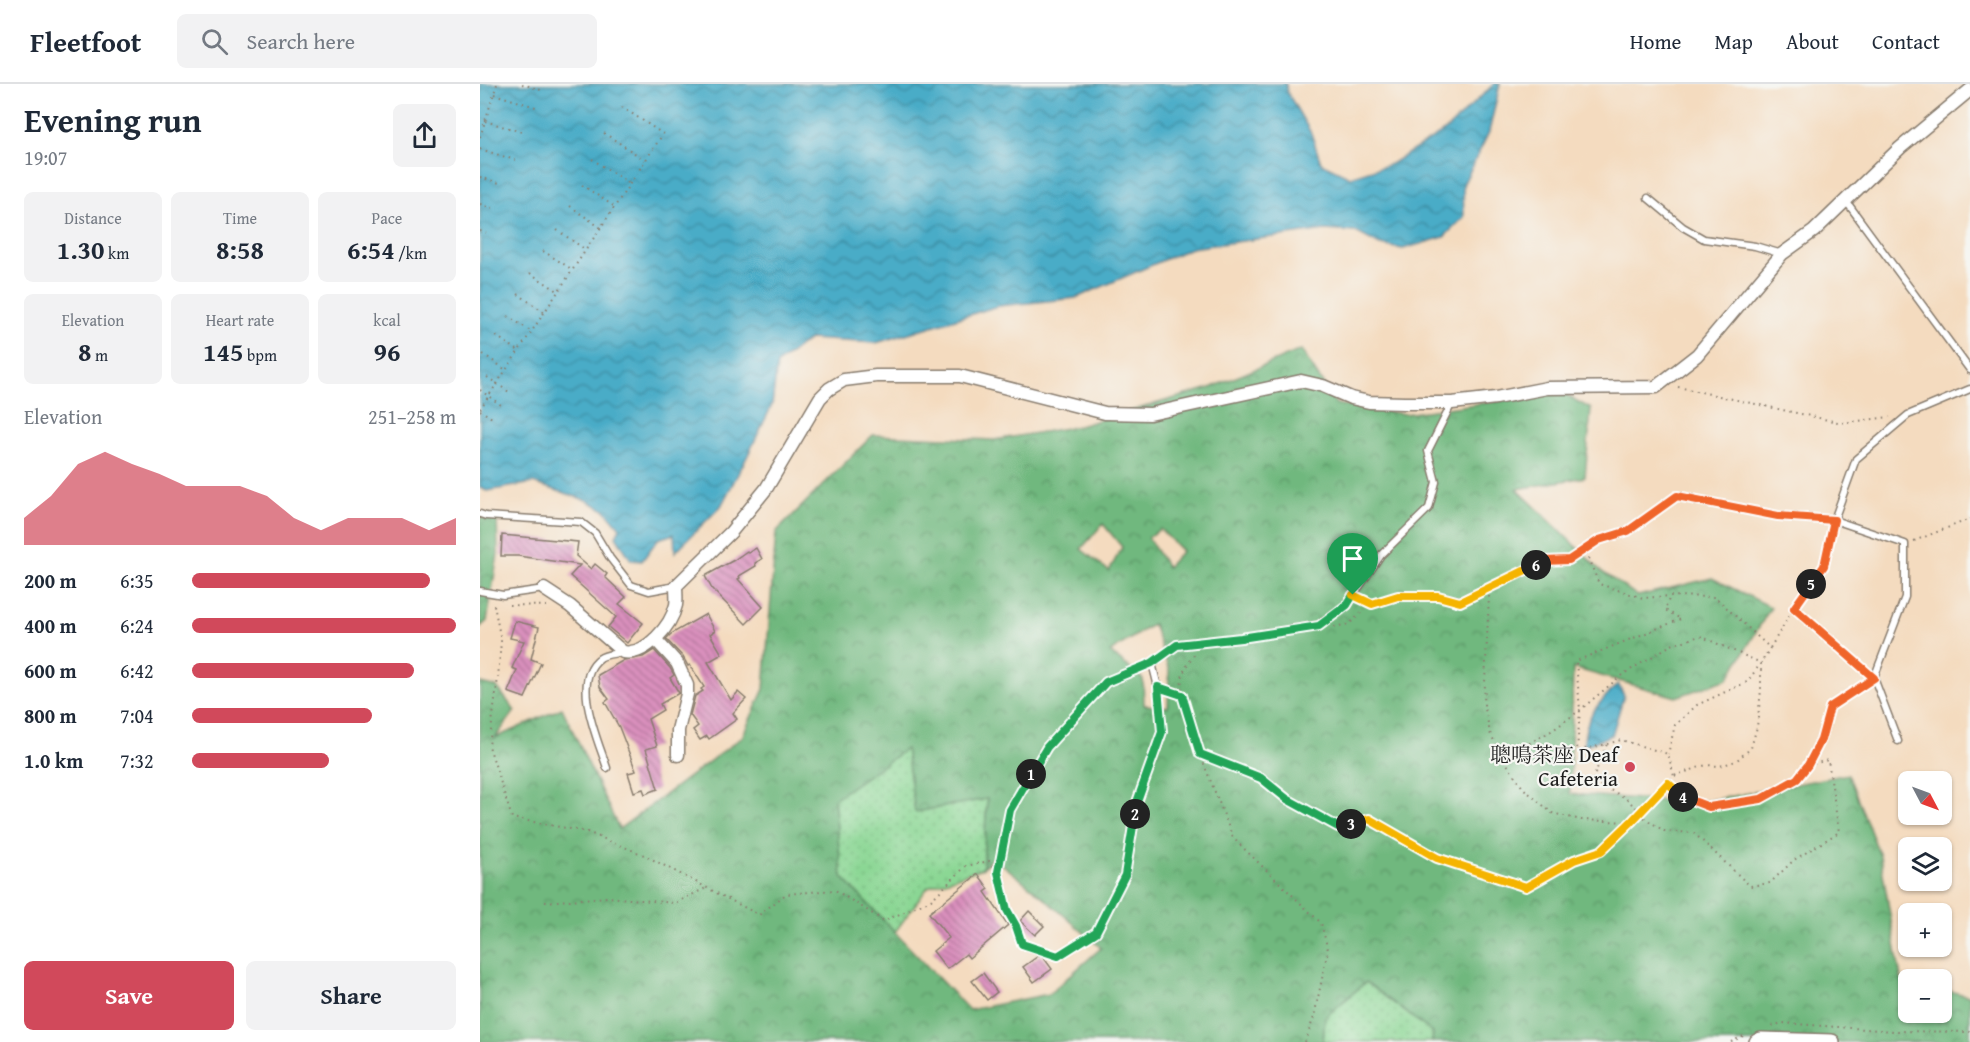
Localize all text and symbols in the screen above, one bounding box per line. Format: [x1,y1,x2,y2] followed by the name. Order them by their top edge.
[177,14,597,68] search box
[30,21,141,62] text: Fleetfoot
[198,25,231,58] icon: search
[246,25,355,57] text: Search here
[1630,26,1681,57] text: Home
[1714,26,1753,57] text: Map
[1786,26,1839,57] text: About
[1872,26,1940,57] text: Contact
[24,96,201,144] text: Evening run
[393,104,456,167] button: share
[24,143,67,172] text: 19:07
[64,206,122,230] text: Distance
[223,206,257,230] text: Time
[372,206,402,230] text: Pace
[57,230,105,269] text: 1.30
[216,230,264,269] text: 8:58
[347,230,395,269] text: 6:54
[105,241,129,265] text: km
[395,241,427,265] text: /km
[62,308,124,332] text: Elevation
[206,308,274,332] text: Heart rate
[373,308,401,332] text: kcal
[78,332,91,371] text: 8
[203,332,243,371] text: 145
[374,332,400,371] text: 96
[91,343,108,367] text: m
[243,343,277,367] text: bpm
[24,402,102,431] text: Elevation
[368,402,456,431] text: 251–258 m
[1327,533,1378,595] pin
[1336,542,1369,575] icon: arrive
[1521,550,1551,580] pin: 6
[1532,553,1540,577] text: 6
[24,566,77,595] text: 200 m
[120,566,154,595] text: 6:35
[1796,569,1826,599] pin: 5
[1807,572,1815,596] text: 5
[24,611,77,640] text: 400 m
[120,611,154,640] text: 6:24
[24,656,77,685] text: 600 m
[120,656,154,685] text: 6:42
[24,701,77,730] text: 800 m
[120,701,154,730] text: 7:04
[1490,739,1620,794] place label: 聰鳴茶座 Deaf Cafeteria
[24,746,83,775] text: 1.0 km
[120,746,154,775] text: 7:32
[1016,759,1046,789] pin: 1
[1623,760,1637,774] marker: 聰鳴茶座 Deaf Cafeteria
[1027,762,1035,786] text: 1
[1898,771,1952,825] north arrow
[1898,771,1952,1023] map controls
[1668,782,1698,812] pin: 4
[1679,785,1687,809] text: 4
[1120,799,1150,829] pin: 2
[1131,802,1139,826] text: 2
[1336,809,1366,839] pin: 3
[1347,812,1355,836] text: 3
[1898,837,1952,891] button: layers
[1898,903,1952,957] button: +
[24,961,234,1030] button: Save
[246,961,456,1030] button: Share
[1898,969,1952,1023] button: −

